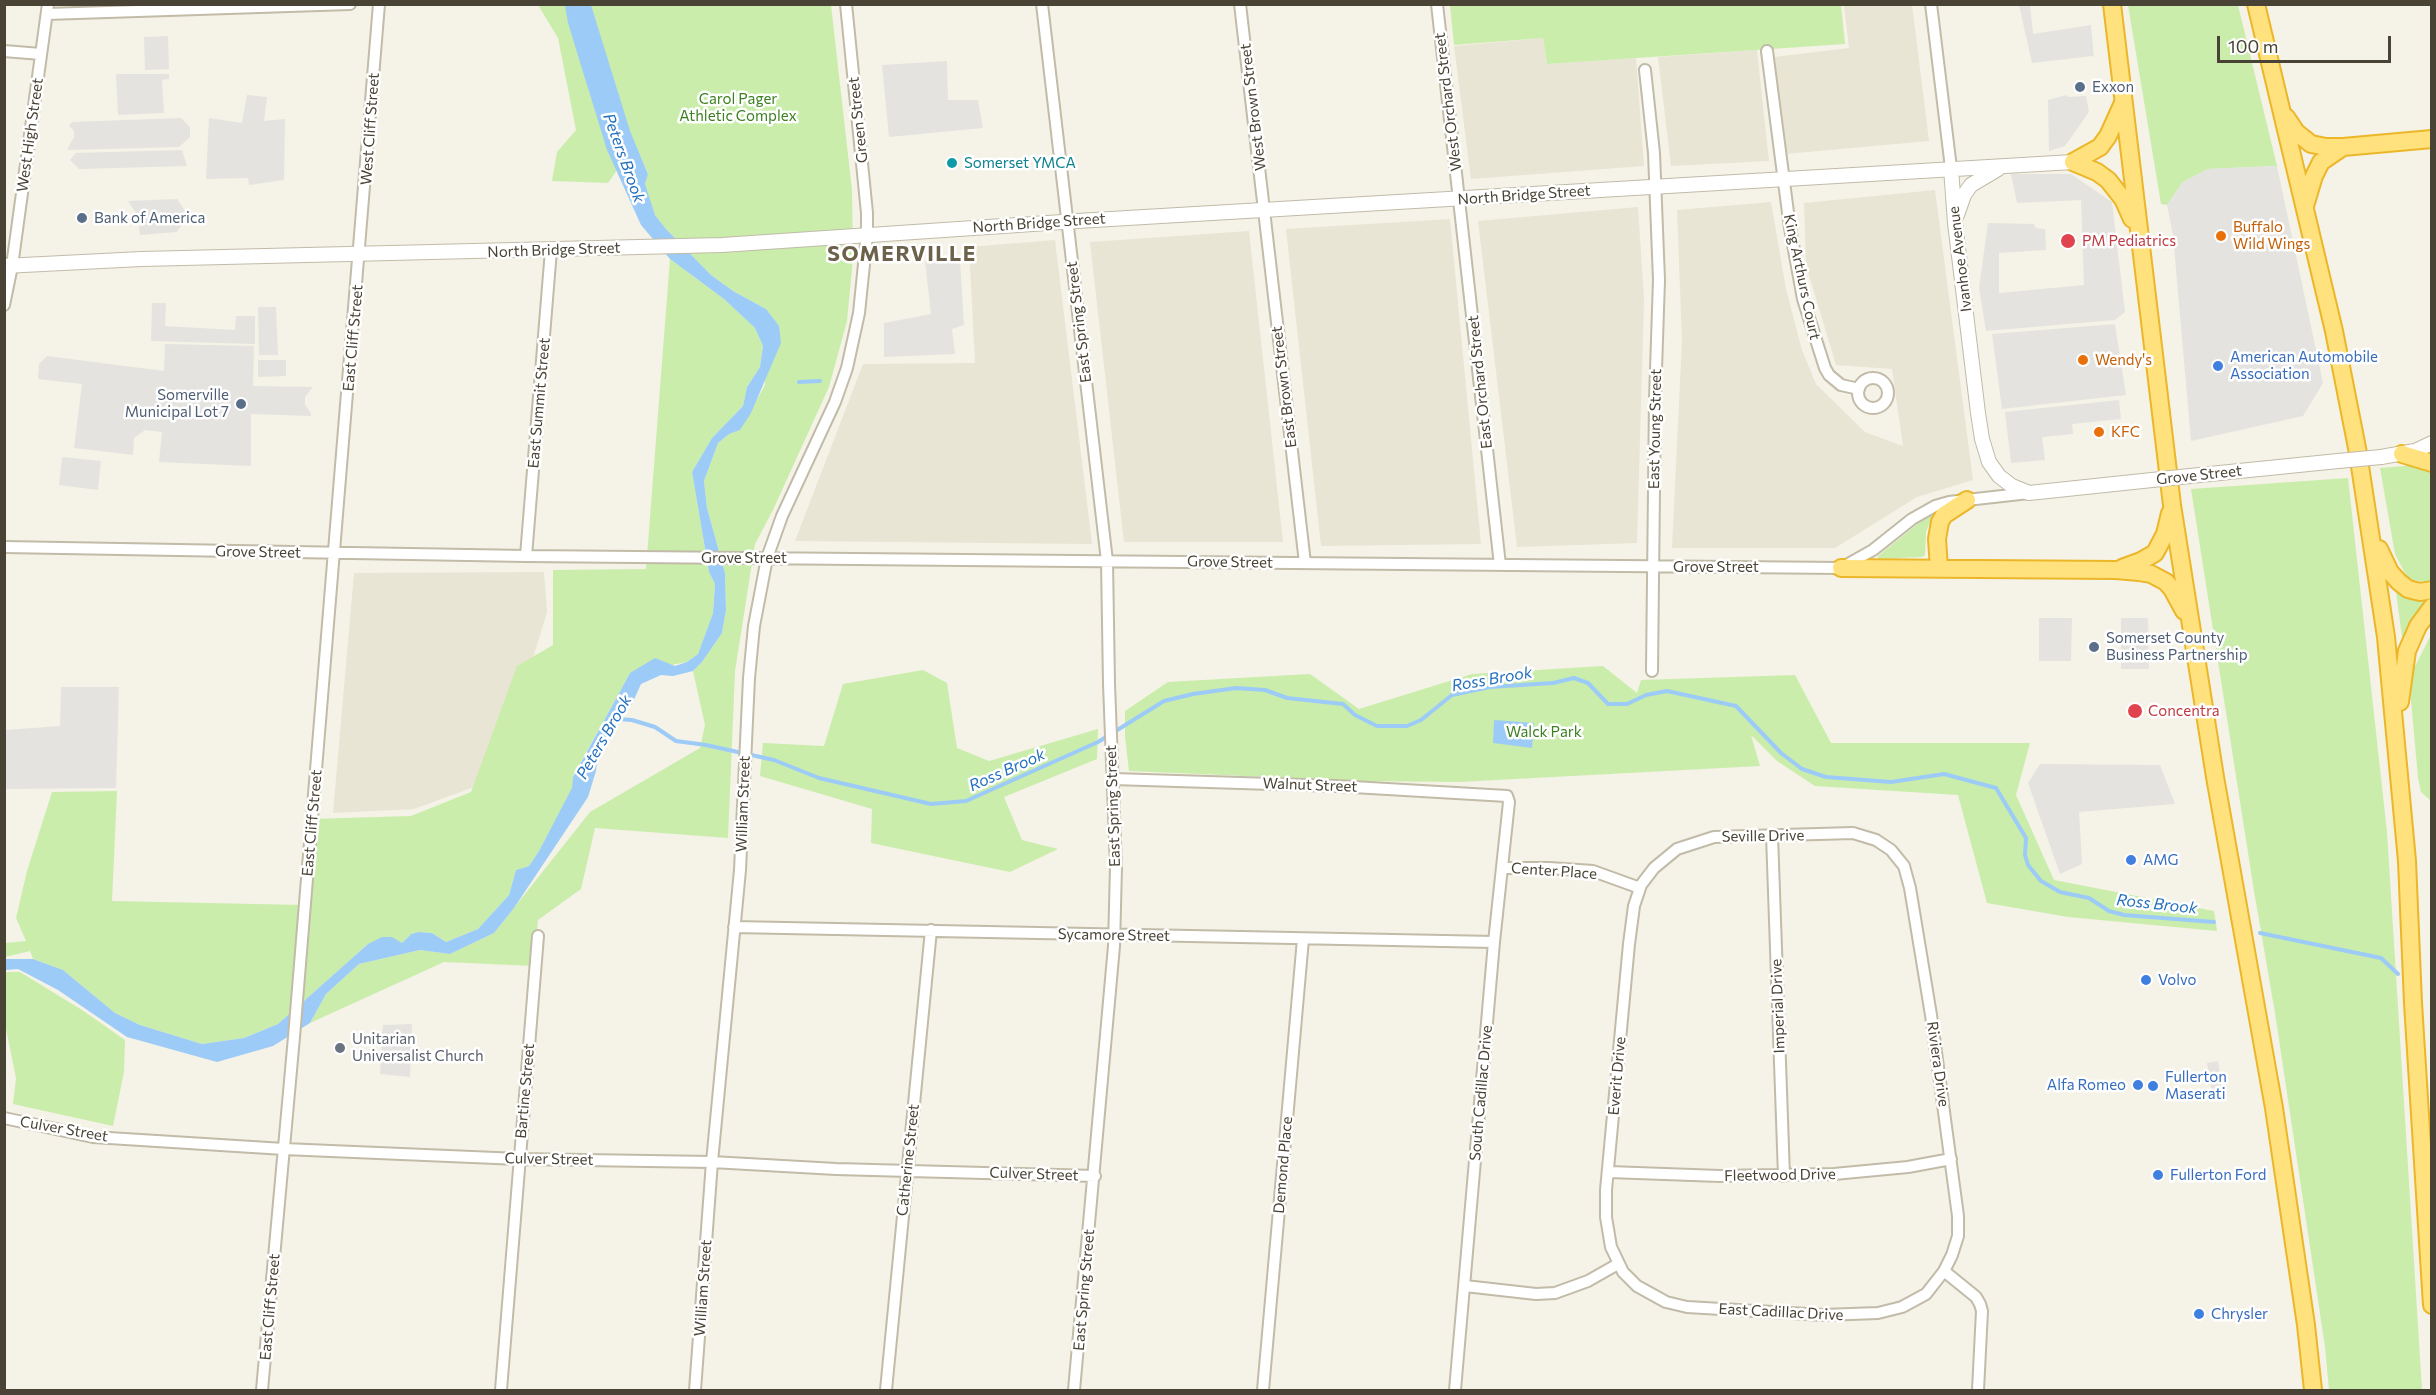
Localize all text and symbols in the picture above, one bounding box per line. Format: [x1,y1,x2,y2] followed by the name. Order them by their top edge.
[2220,24,2394,62] scale bar
[1431,32,1465,172] street label: West Orchard Street
[2228,35,2278,57] text: 100 m
[1236,42,1270,172] street label: West Brown Street
[357,72,383,186] street label: West Cliff Street
[845,76,871,164] street label: Green Street
[13,77,47,193] street label: West High Street
[2092,78,2134,96] place label: Exxon
[2073,80,2087,94] marker: Exxon
[679,90,797,125] park label: Carol Pager Athletic Complex
[599,111,649,205] water label: Peters Brook
[964,154,1076,172] place label: Somerset YMCA
[945,156,959,170] marker: Somerset YMCA
[1457,181,1591,209] street label: North Bridge Street
[1945,205,1975,313] street label: Ivanhoe Avenue
[94,209,205,227] place label: Bank of America
[972,209,1106,237] street label: North Bridge Street
[75,211,89,225] marker: Bank of America
[1780,212,1824,342] street label: King Arthurs Court
[2233,218,2310,253] place label: Buffalo Wild Wings
[2214,229,2228,243] marker: Buffalo Wild Wings
[2059,232,2077,250] marker: PM Pediatrics
[2082,232,2176,250] place label: PM Pediatrics
[487,239,621,261] street label: North Bridge Street
[827,241,977,267] district label: SOMERVILLE
[1063,260,1095,384] street label: East Spring Street
[339,284,367,392] street label: East Cliff Street
[1464,314,1496,450] street label: East Orchard Street
[1268,325,1300,449] street label: East Brown Street
[524,337,554,469] street label: East Summit Street
[2230,348,2378,383] place label: American Automobile Association
[2095,351,2152,369] place label: Wendy's
[2076,353,2090,367] marker: Wendy's
[2211,359,2225,373] marker: American Automobile Association
[1645,369,1665,489] street label: East Young Street
[125,386,229,421] place label: Somerville Municipal Lot 7
[234,397,248,411] marker: Somerville Municipal Lot 7
[2111,423,2140,441] place label: KFC
[2092,425,2106,439] marker: KFC
[2155,462,2243,488] street label: Grove Street
[215,542,301,562] street label: Grove Street
[701,549,787,567] street label: Grove Street
[1187,552,1273,572] street label: Grove Street
[1673,558,1759,576] street label: Grove Street
[2106,629,2248,664] place label: Somerset County Business Partnership
[2087,640,2101,654] marker: Somerset County Business Partnership
[1450,662,1534,696] water label: Ross Brook
[572,692,636,782] water label: Peters Brook
[2126,702,2144,720] marker: Concentra
[2148,702,2220,720] place label: Concentra
[1506,723,1582,741] park label: Walck Park
[966,745,1048,795] water label: Ross Brook
[1102,745,1124,867] street label: East Spring Street
[732,755,754,853] street label: William Street
[298,769,326,877] street label: East Cliff Street
[1262,774,1358,796] street label: Walnut Street
[1721,826,1805,846] street label: Seville Drive
[2143,851,2178,869] place label: AMG
[2124,853,2138,867] marker: AMG
[1510,859,1598,883] street label: Center Place
[2116,890,2198,918] water label: Ross Brook
[1058,925,1170,945] street label: Sycamore Street
[1767,958,1789,1054] street label: Imperial Drive
[2158,971,2196,989] place label: Volvo
[2139,973,2153,987] marker: Volvo
[1923,1020,1953,1108] street label: Riviera Drive
[1466,1024,1496,1162] street label: South Cadillac Drive
[352,1030,484,1065] place label: Unitarian Universalist Church
[1605,1036,1629,1116] street label: Everit Drive
[333,1041,347,1055] marker: Unitarian Universalist Church
[512,1043,538,1139] street label: Bartine Street
[2165,1068,2227,1103] place label: Fullerton Maserati
[2047,1076,2126,1094] place label: Alfa Romeo
[2131,1078,2145,1092] marker: Alfa Romeo
[2146,1079,2160,1093] marker: Fullerton Maserati
[893,1103,923,1217] street label: Catherine Street
[19,1112,109,1146] street label: Culver Street
[1270,1116,1296,1214] street label: Demond Place
[504,1149,594,1169] street label: Culver Street
[989,1163,1079,1185] street label: Culver Street
[1724,1165,1836,1185] street label: Fleetwood Drive
[2170,1166,2266,1184] place label: Fullerton Ford
[2151,1168,2165,1182] marker: Fullerton Ford
[1070,1228,1098,1352] street label: East Spring Street
[691,1239,715,1337] street label: William Street
[256,1253,284,1361] street label: East Cliff Street
[1718,1300,1844,1324] street label: East Cadillac Drive
[2211,1305,2268,1323] place label: Chrysler
[2192,1307,2206,1321] marker: Chrysler

